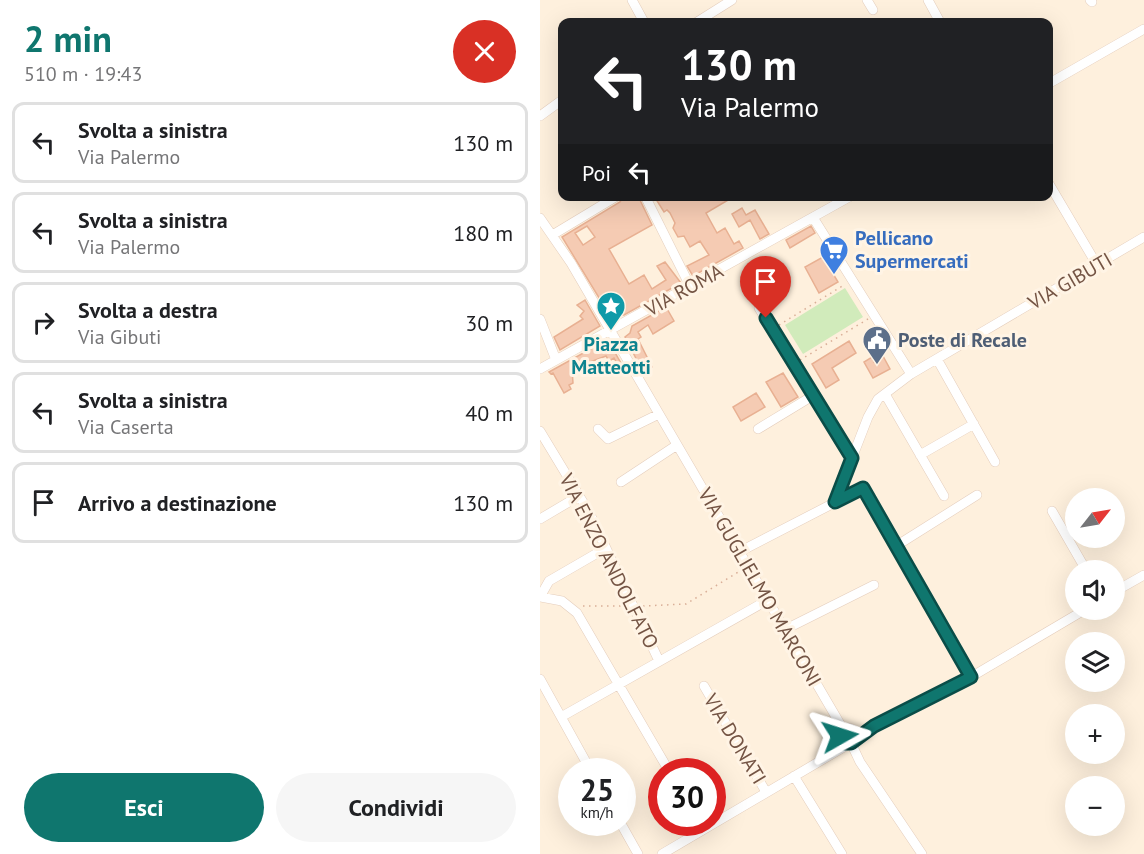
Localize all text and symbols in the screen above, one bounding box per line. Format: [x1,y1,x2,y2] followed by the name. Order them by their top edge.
[24,15,112,62] text: 2 min
[453,20,516,83] button: close
[681,37,797,92] text: 130 m
[582,42,660,120] icon: left
[24,61,142,87] text: 510 m · 19:43
[681,90,819,124] text: Via Palermo
[78,116,228,144] text: Svolta a sinistra
[27,126,60,159] icon: left
[453,129,513,157] text: 130 m
[78,144,180,170] text: Via Palermo
[623,156,656,189] icon: left
[582,159,611,187] text: Poi
[78,206,228,234] text: Svolta a sinistra
[27,216,60,249] icon: left
[453,219,513,247] text: 180 m
[855,225,969,274] place label: Pellicano Supermercati
[78,234,180,260] text: Via Palermo
[818,234,850,276] supermarket icon: Pellicano Supermercati
[1022,246,1117,316] street label: VIA GIBUTI
[740,256,791,318] pin
[639,258,728,323] street label: VIA ROMA
[749,265,782,298] icon: arrive
[595,290,627,332] place icon: Piazza Matteotti
[78,296,218,324] text: Svolta a destra
[27,306,60,339] icon: right
[465,309,513,337] text: 30 m
[78,324,161,350] text: Via Gibuti
[861,324,893,366] public building icon: Poste di Recale
[898,327,1027,353] place label: Poste di Recale
[571,331,651,380] place label: Piazza Matteotti
[78,386,228,414] text: Svolta a sinistra
[27,396,60,429] icon: left
[465,399,513,427] text: 40 m
[78,414,174,440] text: Via Caserta
[553,468,664,653] street label: VIA ENZO ANDOLFATO
[692,482,828,691] street label: VIA GUGLIELMO MARCONI
[27,486,60,519] icon: arrive
[1065,488,1125,548] north arrow
[1065,488,1125,836] map controls
[78,489,277,517] text: Arrivo a destinazione
[453,489,513,517] text: 130 m
[1065,560,1125,620] button: sound
[1065,632,1125,692] button: layers
[697,688,772,789] street label: VIA DONATI
[808,704,872,768] position arrow
[1065,704,1125,764] button: +
[648,758,726,836] speed limit sign: 30
[580,770,614,809] text: 25
[24,773,264,842] button: Esci
[276,773,516,842] button: Condividi
[1065,776,1125,836] button: −
[581,803,613,822] text: km/h

